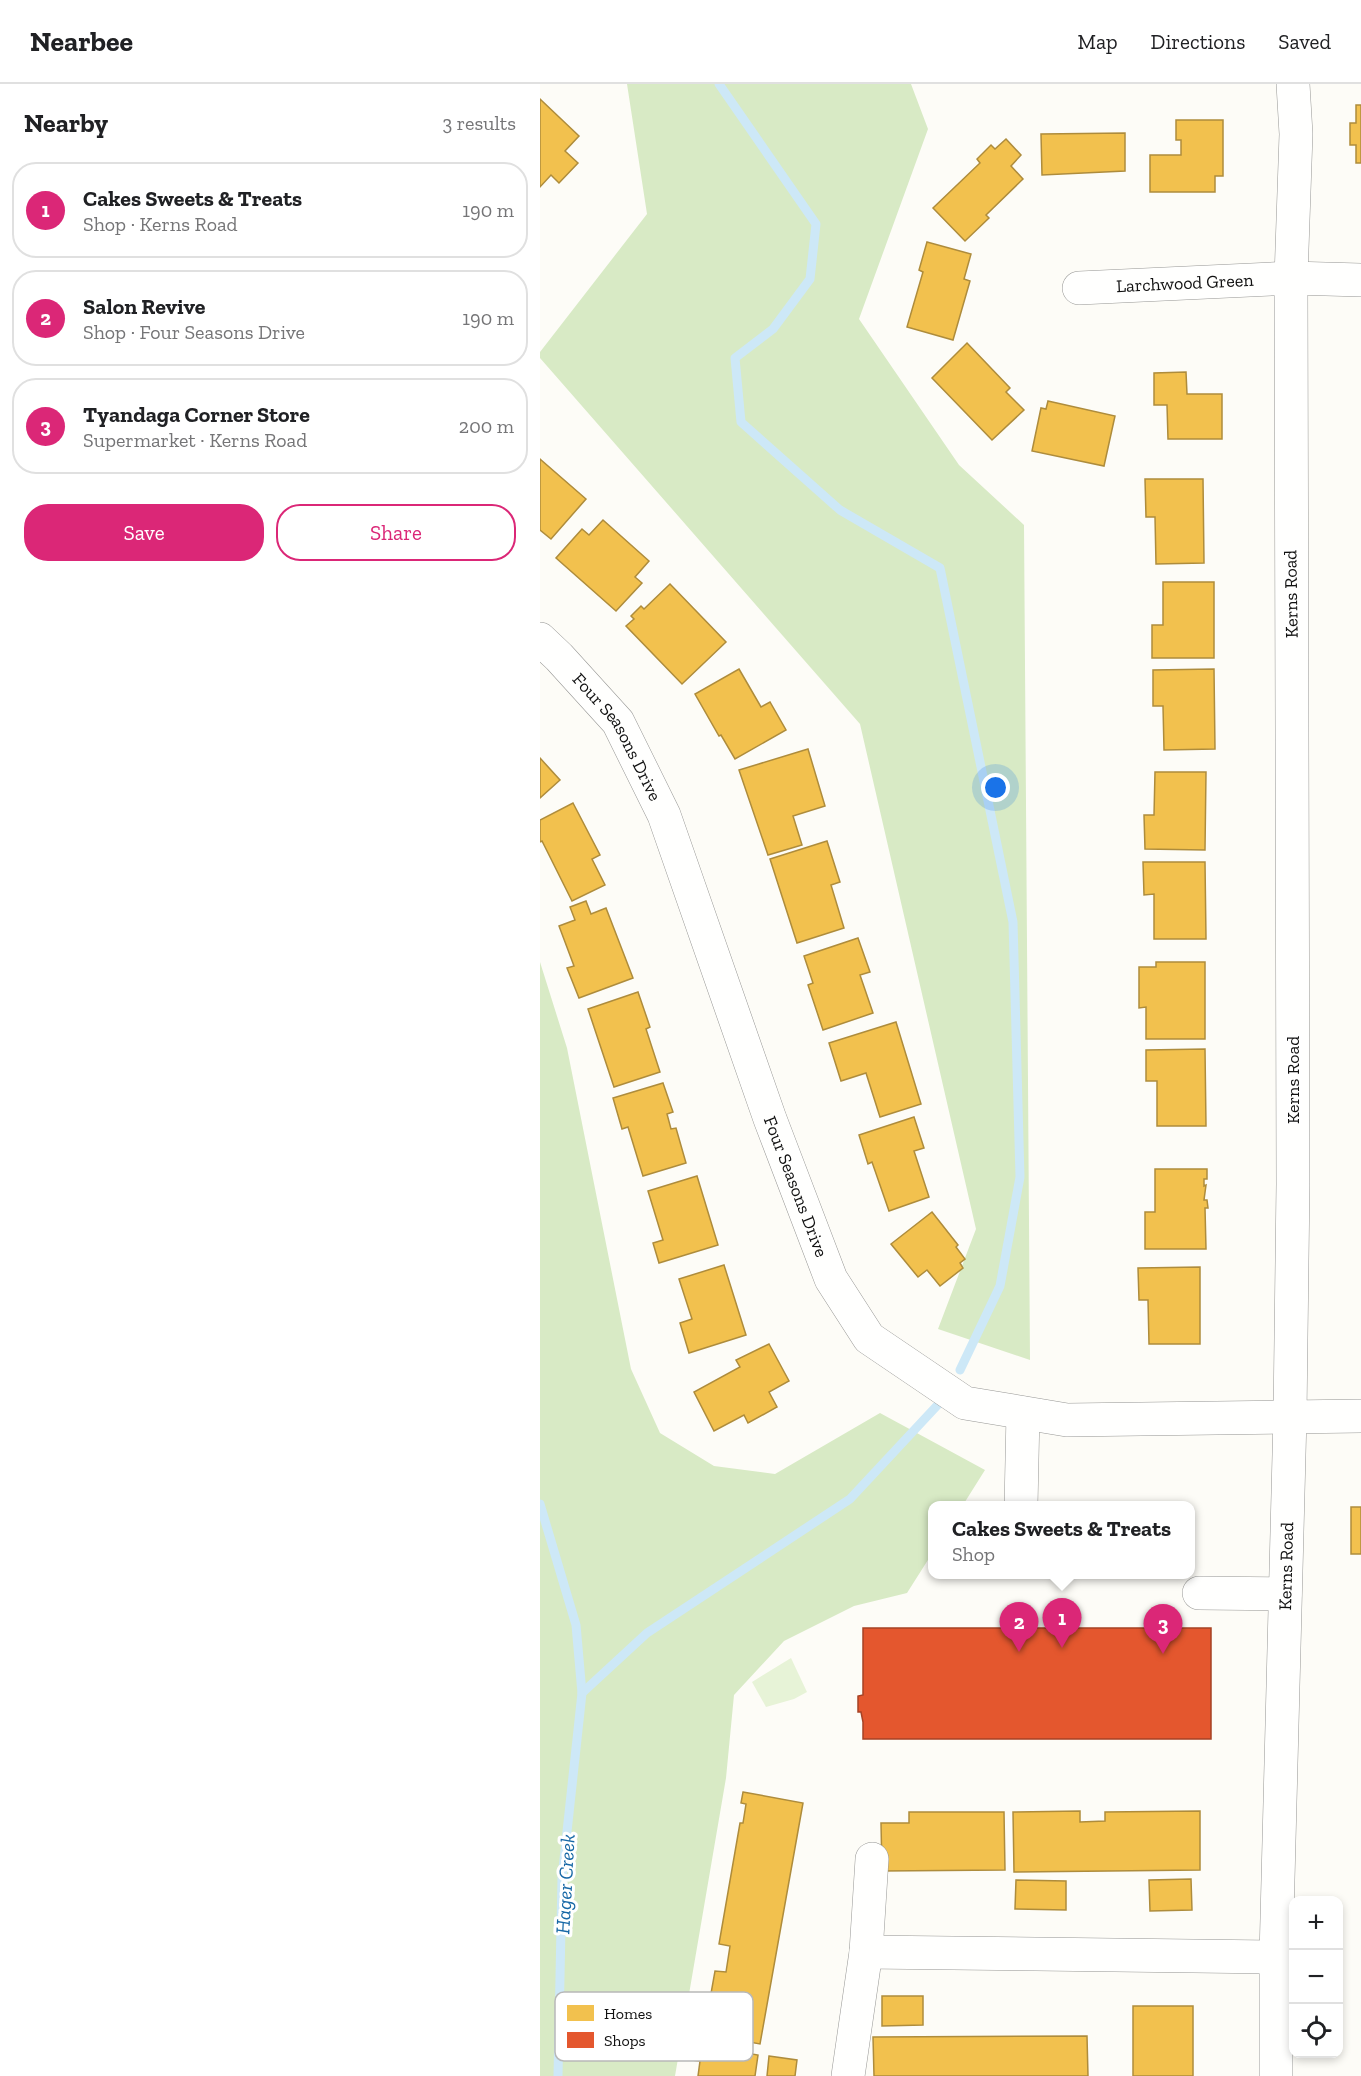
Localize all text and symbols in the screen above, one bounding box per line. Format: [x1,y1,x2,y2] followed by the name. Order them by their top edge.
[30,25,133,58] text: Nearbee
[1078,29,1118,54] text: Map
[1151,29,1245,54] text: Directions
[1278,29,1331,54] text: Saved
[24,107,108,139] text: Nearby
[442,111,516,135] text: 3 results
[83,185,302,212] text: Cakes Sweets & Treats
[41,198,50,222] text: 1
[462,198,514,222] text: 190 m
[83,212,238,236] text: Shop · Kerns Road
[1116,269,1255,297] street label: Larchwood Green
[83,293,205,320] text: Salon Revive
[40,306,51,330] text: 2
[462,306,514,330] text: 190 m
[83,320,305,344] text: Shop · Four Seasons Drive
[83,401,310,428] text: Tyandaga Corner Store
[40,414,51,438] text: 3
[459,414,514,438] text: 200 m
[83,428,307,452] text: Supermarket · Kerns Road
[24,504,264,561] button: Save
[276,504,516,561] button: Share
[1279,550,1303,638] street label: Kerns Road
[568,668,666,804] street label: Four Seasons Drive
[981,773,1010,802] your location
[1282,1036,1304,1124] street label: Kerns Road
[759,1113,833,1260] street label: Four Seasons Drive
[928,1501,1195,1579] popup
[952,1515,1171,1542] text: Cakes Sweets & Treats
[1274,1522,1298,1611] street label: Kerns Road
[952,1542,995,1566] text: Shop
[1042,1598,1082,1648] pin: 1
[1000,1602,1038,1652] pin: 2
[1144,1604,1182,1654] pin: 3
[550,1833,580,1935] water label: Hager Creek
[1289,1896,1343,2058] map controls
[1289,1896,1343,1950] button: +
[1289,1950,1343,2004] button: −
[555,1992,753,2061] legend
[604,2004,652,2023] text: Homes
[1289,2004,1343,2058] button: locate
[604,2031,646,2050] text: Shops

